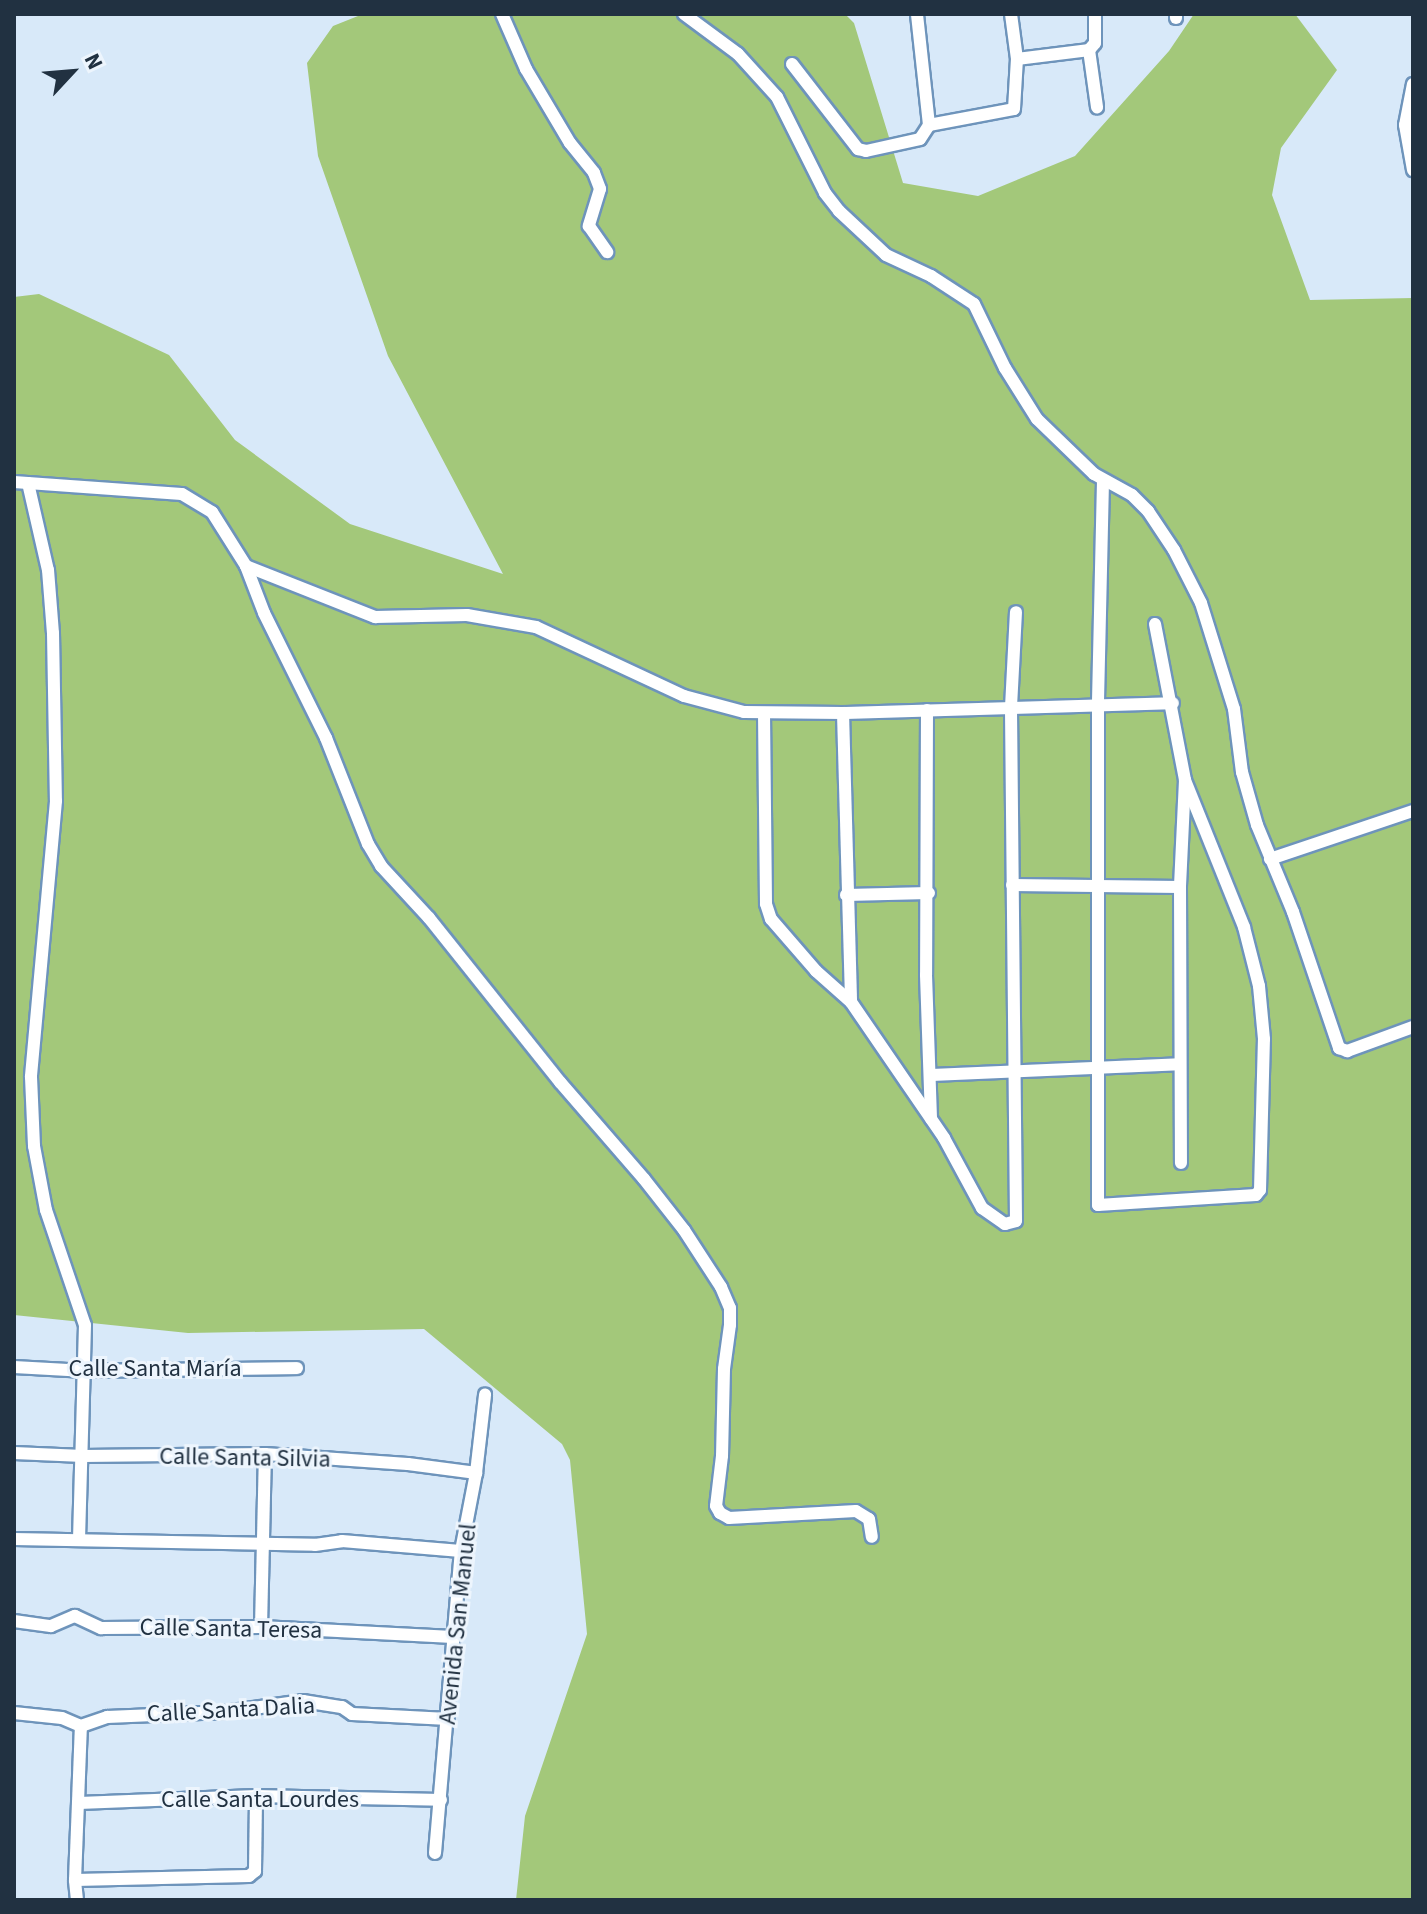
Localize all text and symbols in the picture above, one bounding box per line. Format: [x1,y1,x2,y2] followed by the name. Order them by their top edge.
[32,32,112,112] north arrow
[76,48,111,75] text: N
[68,1355,242,1383] street label: Calle Santa María
[159,1442,331,1474] street label: Calle Santa Silvia
[433,1522,483,1726] street label: Avenida San Manuel
[139,1613,323,1645] street label: Calle Santa Teresa
[146,1691,316,1729] street label: Calle Santa Dalia
[161,1786,359,1814] street label: Calle Santa Lourdes

